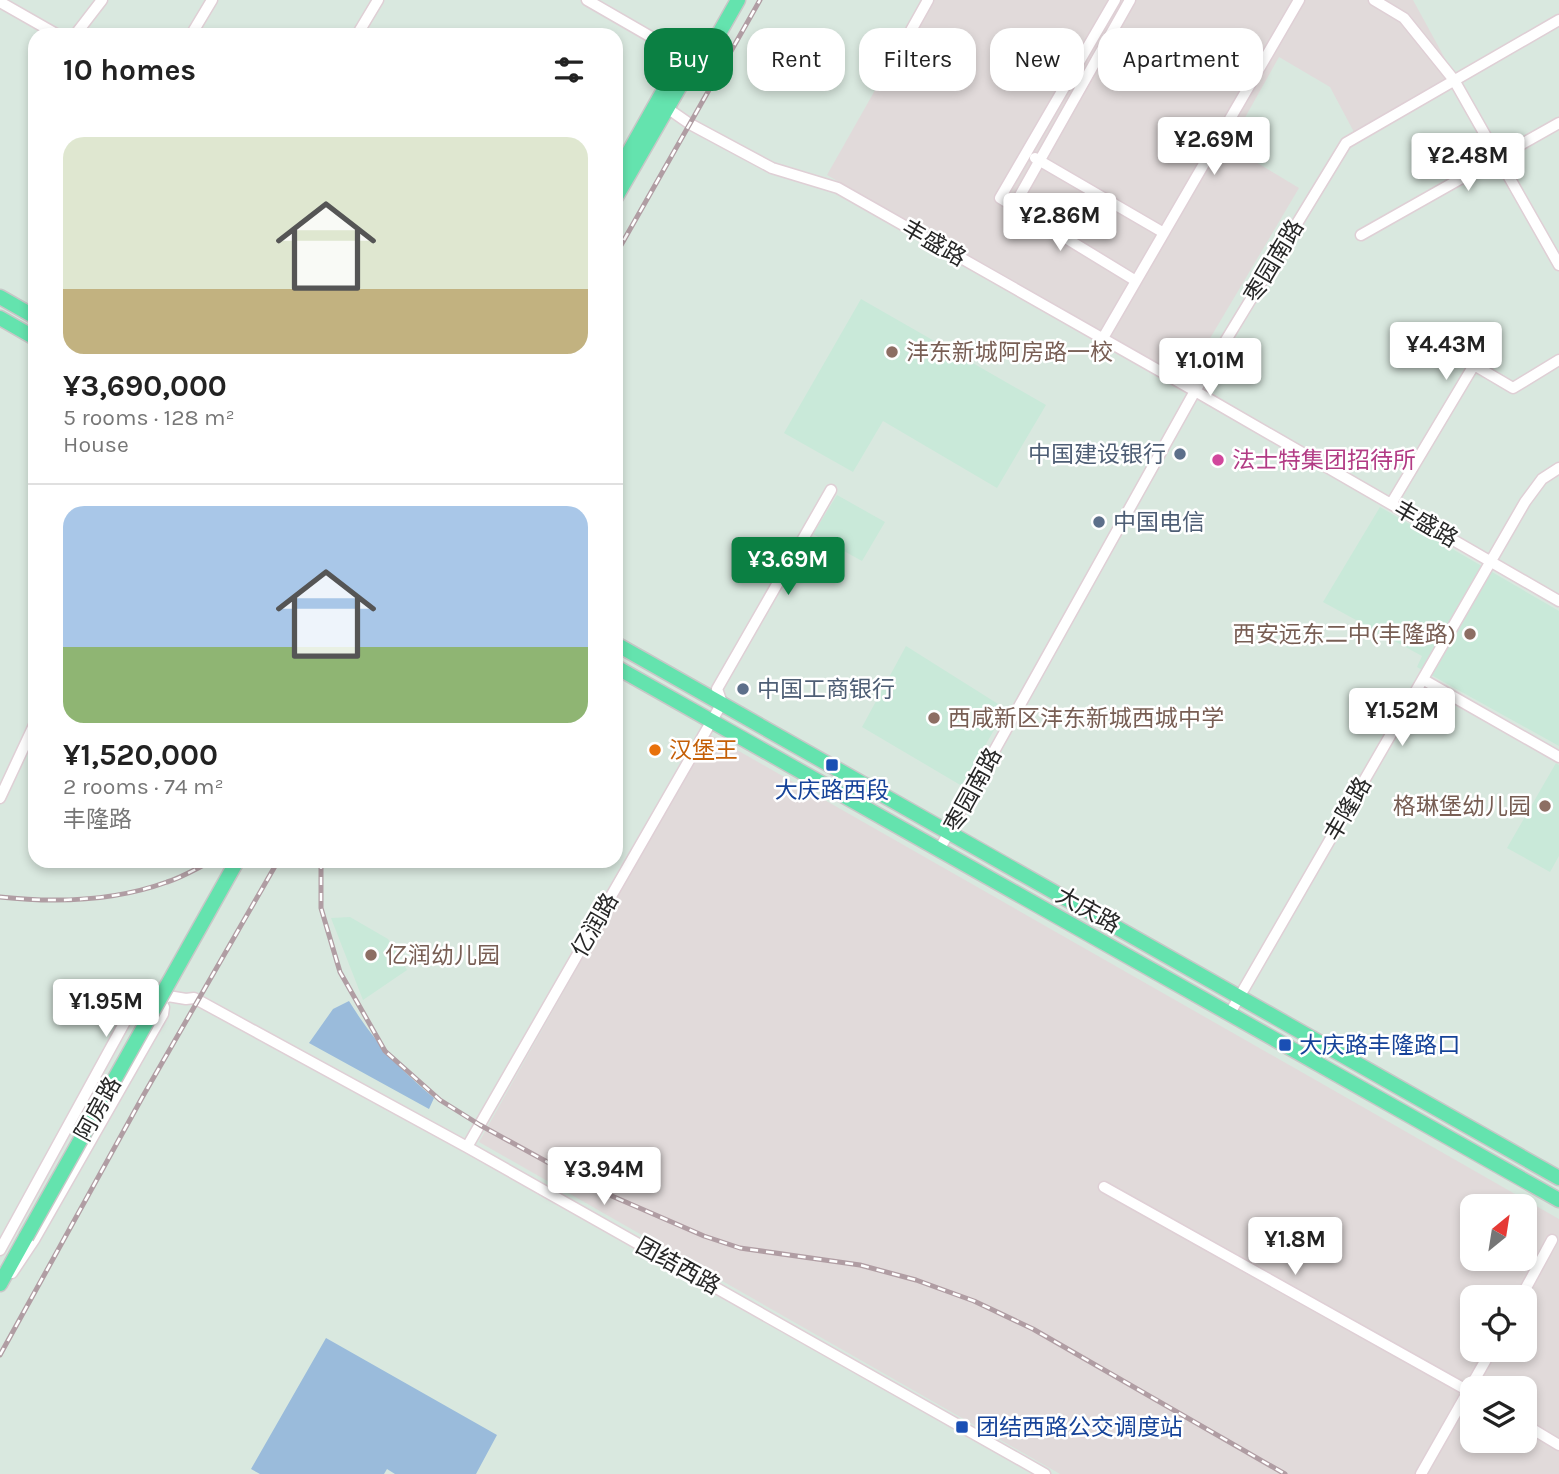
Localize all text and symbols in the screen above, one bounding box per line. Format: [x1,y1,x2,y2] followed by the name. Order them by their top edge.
[644,28,733,91] chip: Buy
[747,28,845,91] chip: Rent
[859,28,976,91] chip: Filters
[990,28,1084,91] chip: New
[1098,28,1263,91] chip: Apartment
[550,51,588,89] icon: filters
[63,52,196,88] text: 10 homes
[1157,118,1271,177] pin: ¥2.69M
[1174,126,1254,153] text: ¥2.69M
[1411,134,1525,193] pin: ¥2.48M
[1427,142,1509,169] text: ¥2.48M
[263,183,389,309] icon: home
[1003,194,1117,253] pin: ¥2.86M
[1019,202,1101,229] text: ¥2.86M
[897,214,971,272] street label: 丰盛路
[1239,215,1309,307] street label: 枣园南路
[1389,322,1503,382] pin: ¥4.43M
[1406,331,1486,358] text: ¥4.43M
[1153,338,1267,398] pin: ¥1.01M
[906,339,1113,366] place label: 沣东新城阿房路一校
[884,344,900,360] marker: 沣东新城阿房路一校
[1175,347,1245,374] text: ¥1.01M
[63,368,227,404] text: ¥3,690,000
[63,404,235,431] text: 5 rooms · 128 m²
[63,431,129,458] text: House
[1028,441,1166,468] place label: 中国建设银行
[1172,446,1188,462] marker: 中国建设银行
[1232,447,1416,474] place label: 法士特集团招待所
[1210,452,1226,468] marker: 法士特集团招待所
[1389,495,1463,553] street label: 丰盛路
[1113,509,1205,536] place label: 中国电信
[1091,514,1107,530] marker: 中国电信
[731,538,845,597] pin: ¥3.69M
[748,546,828,573] text: ¥3.69M
[263,551,389,677] icon: home
[1233,621,1456,648] place label: 西安远东二中(丰隆路)
[1462,626,1478,642] marker: 西安远东二中(丰隆路)
[757,676,895,703] place label: 中国工商银行
[735,681,751,697] marker: 中国工商银行
[1345,688,1459,748] pin: ¥1.52M
[1365,697,1439,724] text: ¥1.52M
[948,705,1224,732] place label: 西咸新区沣东新城西城中学
[926,710,942,726] marker: 西咸新区沣东新城西城中学
[63,737,218,773] text: ¥1,520,000
[669,737,738,764] place label: 汉堡王
[647,742,663,758] marker: 汉堡王
[939,743,1007,837] street label: 枣园南路
[824,757,840,773] marker: 大庆路西段
[1319,772,1377,846] street label: 丰隆路
[63,773,224,800] text: 2 rooms · 74 m²
[775,777,890,804] place label: 大庆路西段
[1393,793,1531,820] place label: 格琳堡幼儿园
[1537,798,1553,814] marker: 格琳堡幼儿园
[63,806,132,833] text: 丰隆路
[1051,881,1125,939] street label: 大庆路
[566,888,624,962] street label: 亿润路
[385,942,500,969] place label: 亿润幼儿园
[363,947,379,963] marker: 亿润幼儿园
[49,979,163,1039] pin: ¥1.95M
[69,988,143,1015] text: ¥1.95M
[1299,1032,1460,1059] place label: 大庆路丰隆路口
[1277,1037,1293,1053] marker: 大庆路丰隆路口
[69,1072,127,1146] street label: 阿房路
[547,1148,661,1207] pin: ¥3.94M
[564,1156,644,1183] text: ¥3.94M
[1460,1194,1536,1270] north arrow
[1460,1194,1537,1453] map controls
[1246,1218,1344,1277] pin: ¥1.8M
[1264,1226,1326,1253] text: ¥1.8M
[631,1232,725,1300] street label: 团结西路
[1460,1285,1537,1362] button: locate
[1460,1376,1537,1453] button: layers
[976,1414,1183,1441] place label: 团结西路公交调度站
[954,1419,970,1435] marker: 团结西路公交调度站

